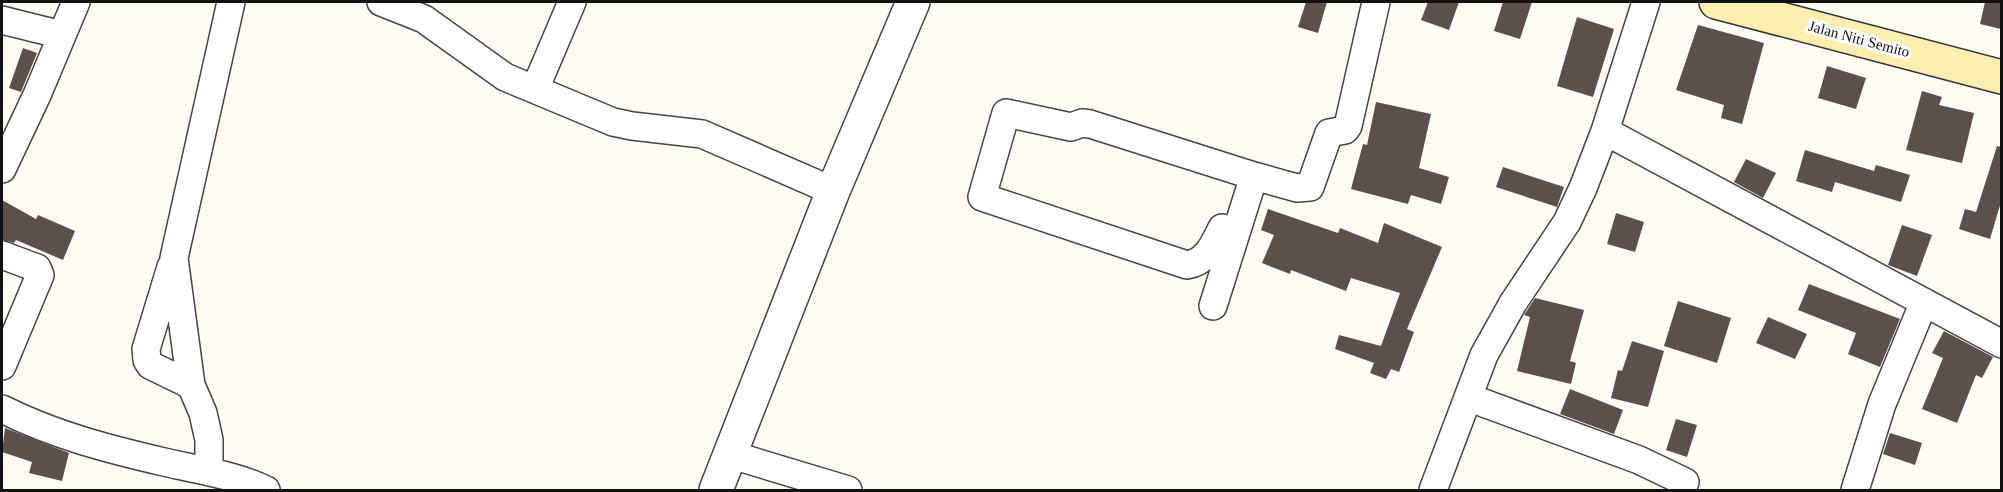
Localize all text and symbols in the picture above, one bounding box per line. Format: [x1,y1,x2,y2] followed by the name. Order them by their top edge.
[1807,18,1911,60] street label: Jalan Niti Semito

